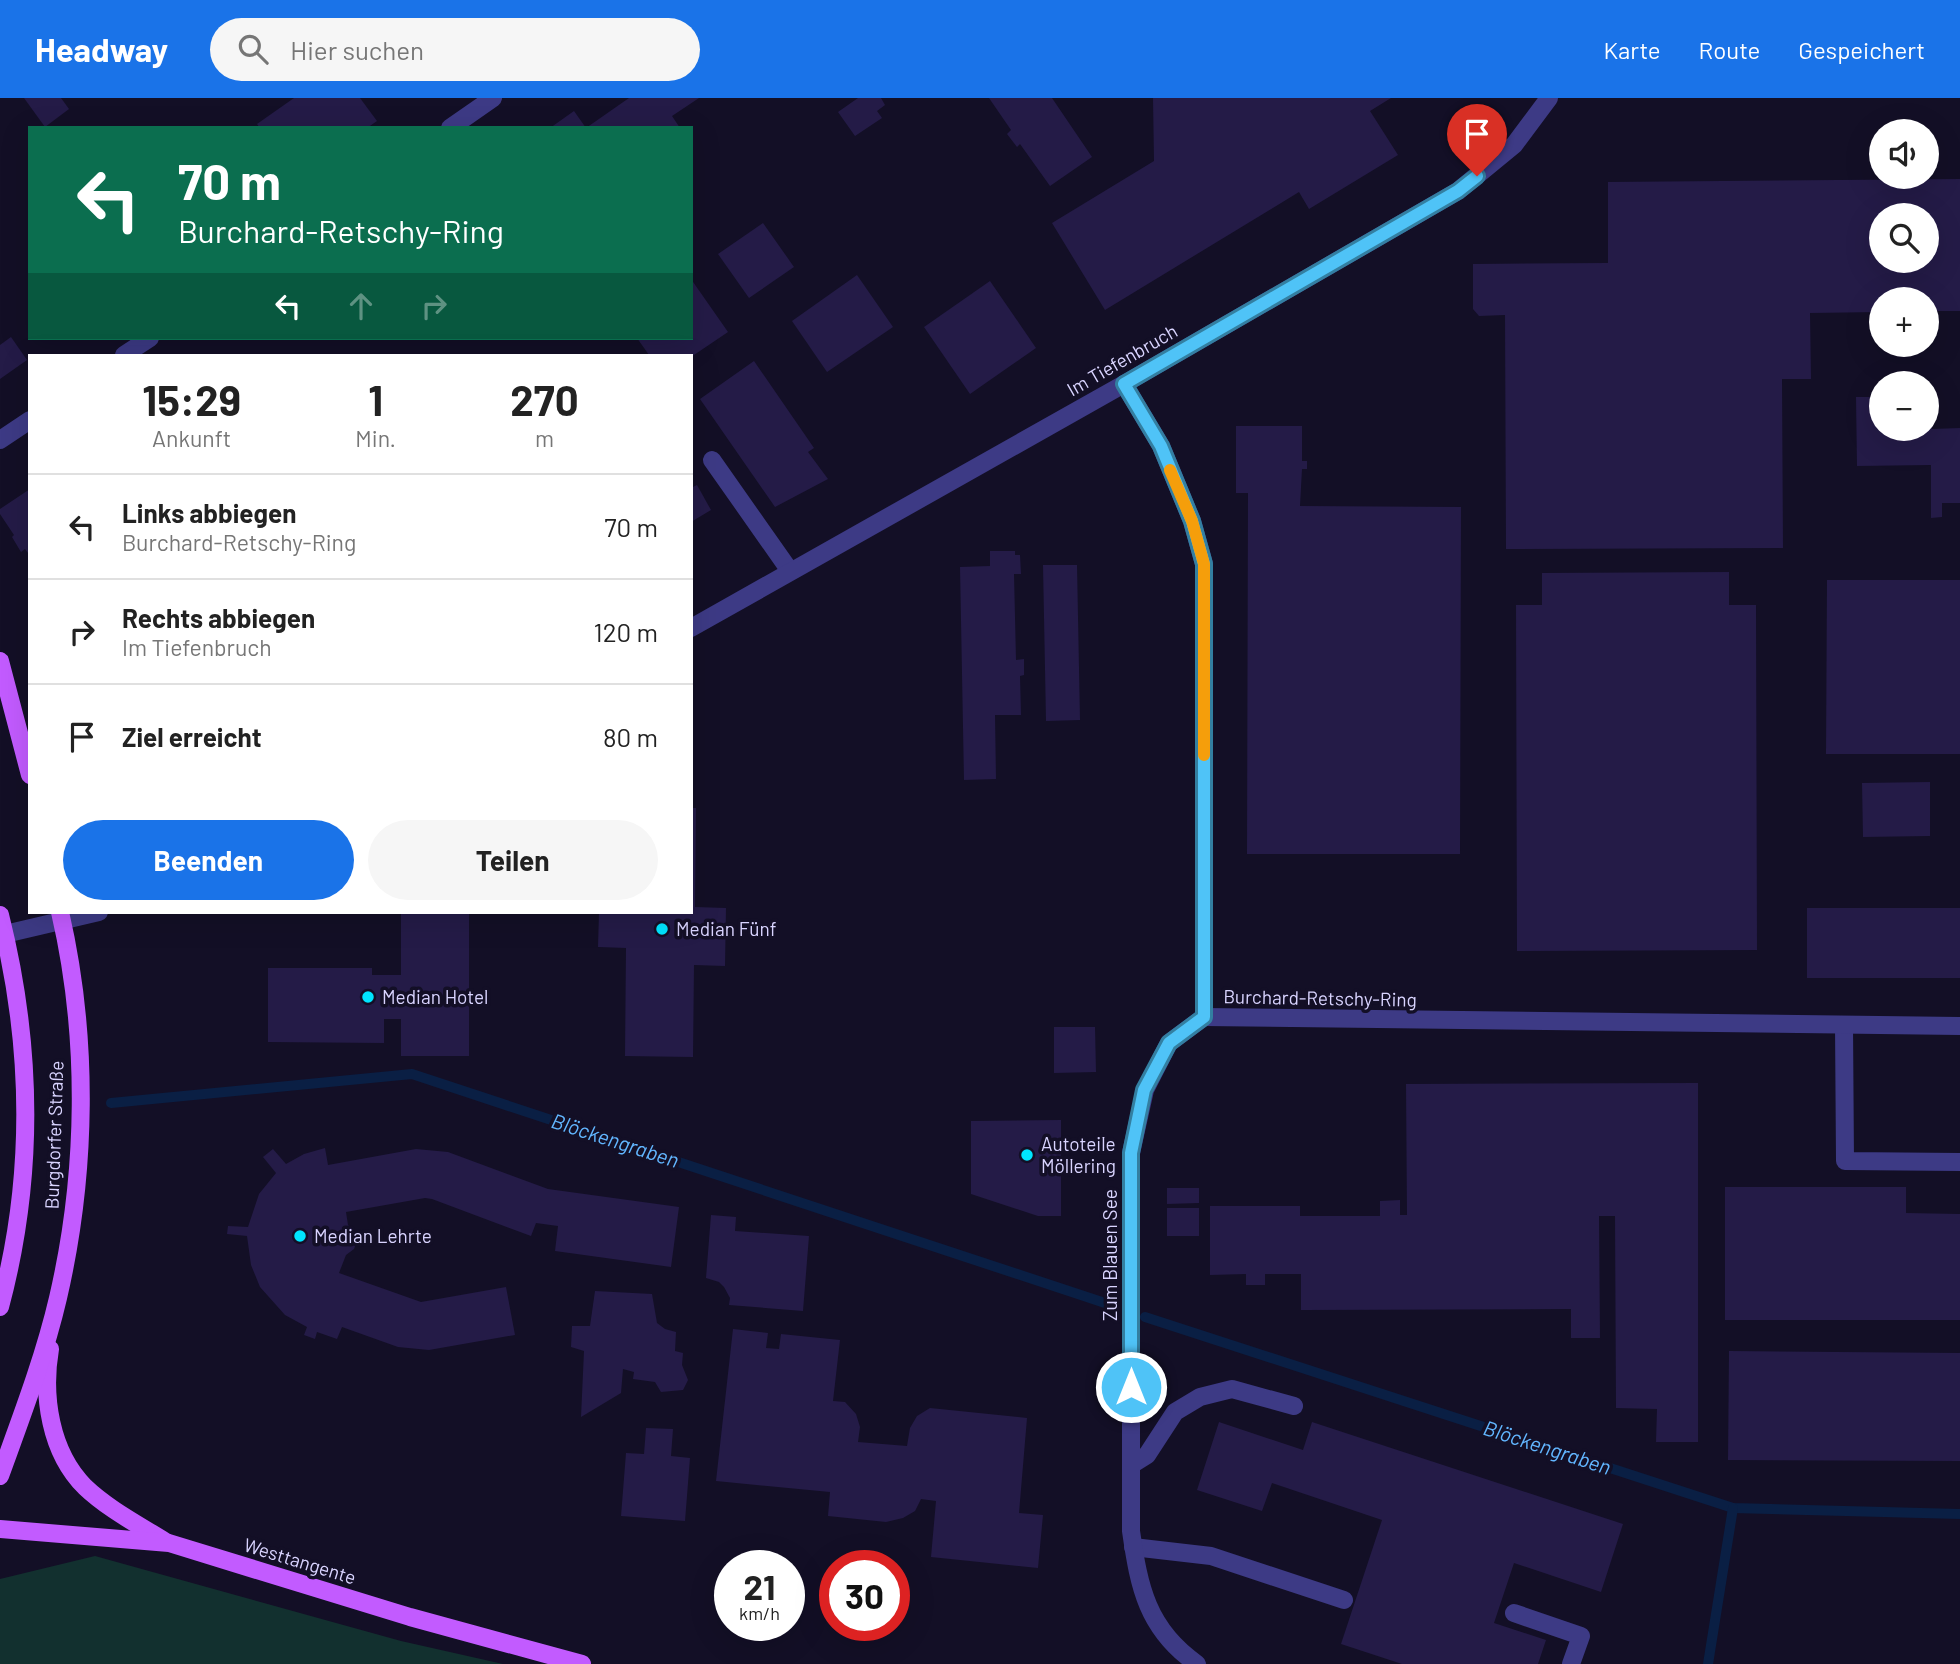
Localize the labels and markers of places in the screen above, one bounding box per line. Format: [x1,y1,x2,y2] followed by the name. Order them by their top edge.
[1447,104,1507,176] pin
[676,917,776,940] place label: Median Fünf
[654,921,670,937] marker: Median Fünf
[382,985,488,1008] place label: Median Hotel
[360,989,376,1005] marker: Median Hotel
[1041,1132,1116,1177] place label: Autoteile Möllering
[1019,1147,1035,1163] marker: Autoteile Möllering
[314,1224,432,1247] place label: Median Lehrte
[292,1228,308,1244] marker: Median Lehrte

